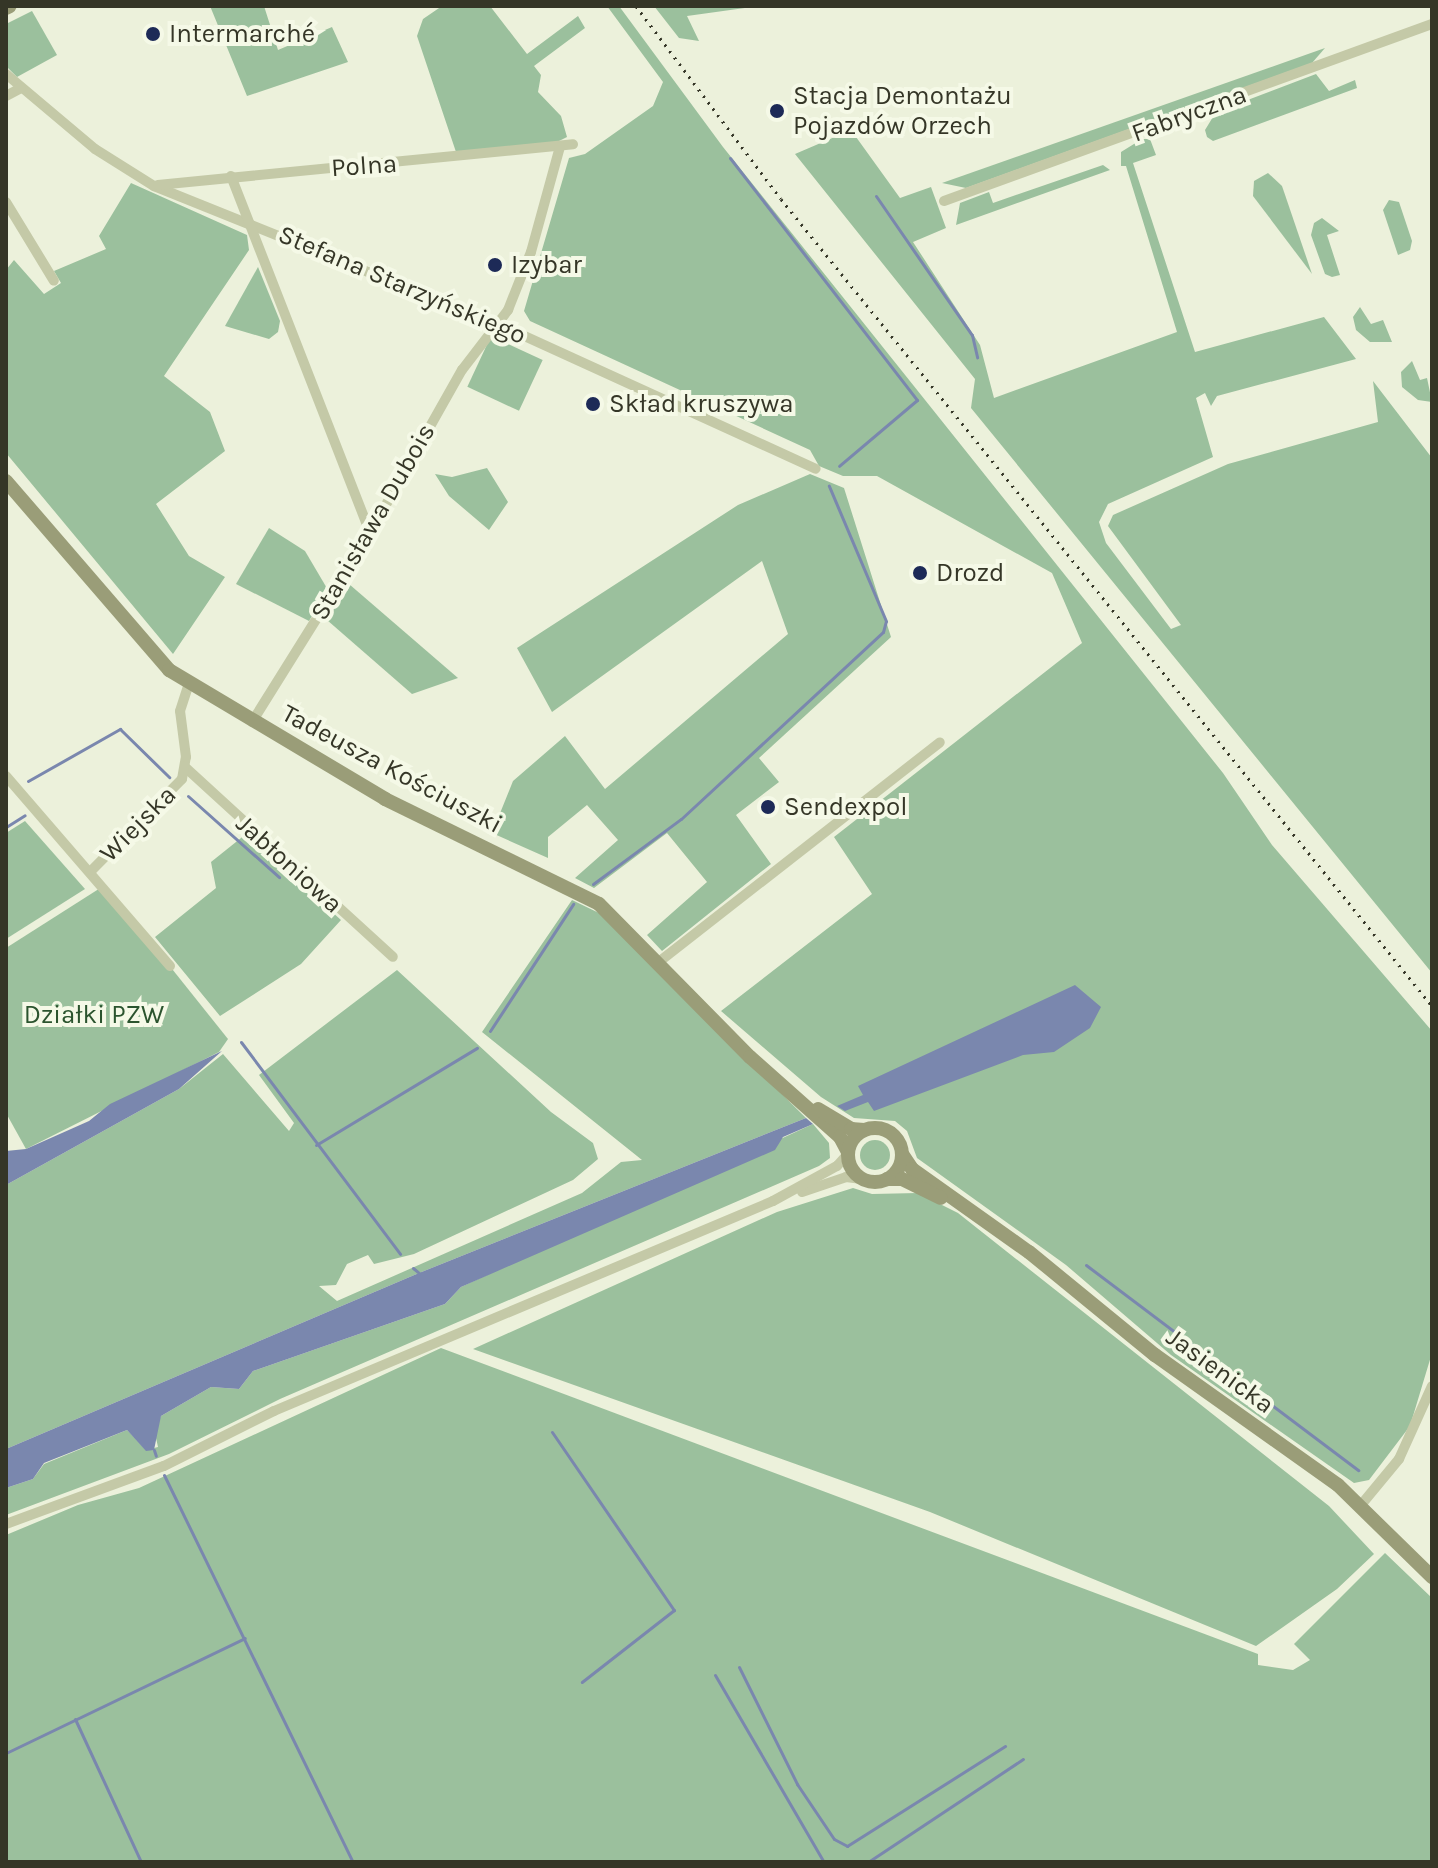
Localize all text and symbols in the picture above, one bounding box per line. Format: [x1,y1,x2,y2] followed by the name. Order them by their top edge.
[169,18,315,50] place label: Intermarché
[144,25,162,43] marker: Intermarché
[1127,79,1251,149] street label: Fabryczna
[793,80,1012,142] place label: Stacja Demontażu Pojazdów Orzech
[768,102,786,120] marker: Stacja Demontażu Pojazdów Orzech
[330,148,398,184] street label: Polna
[274,219,530,351] street label: Stefana Starzyńskiego
[511,249,582,281] place label: Izybar
[486,256,504,274] marker: Izybar
[609,388,794,420] place label: Skład kruszywa
[584,395,602,413] marker: Skład kruszywa
[304,418,442,626] street label: Stanisława Dubois
[936,557,1005,589] place label: Drozd
[911,564,929,582] marker: Drozd
[277,698,507,840] street label: Tadeusza Kościuszki
[93,779,183,869] street label: Wiejska
[784,791,907,823] place label: Sendexpol
[759,798,777,816] marker: Sendexpol
[229,808,349,920] street label: Jabłoniowa
[24,999,164,1031] park label: Działki PZW
[1160,1322,1280,1420] street label: Jasienicka

